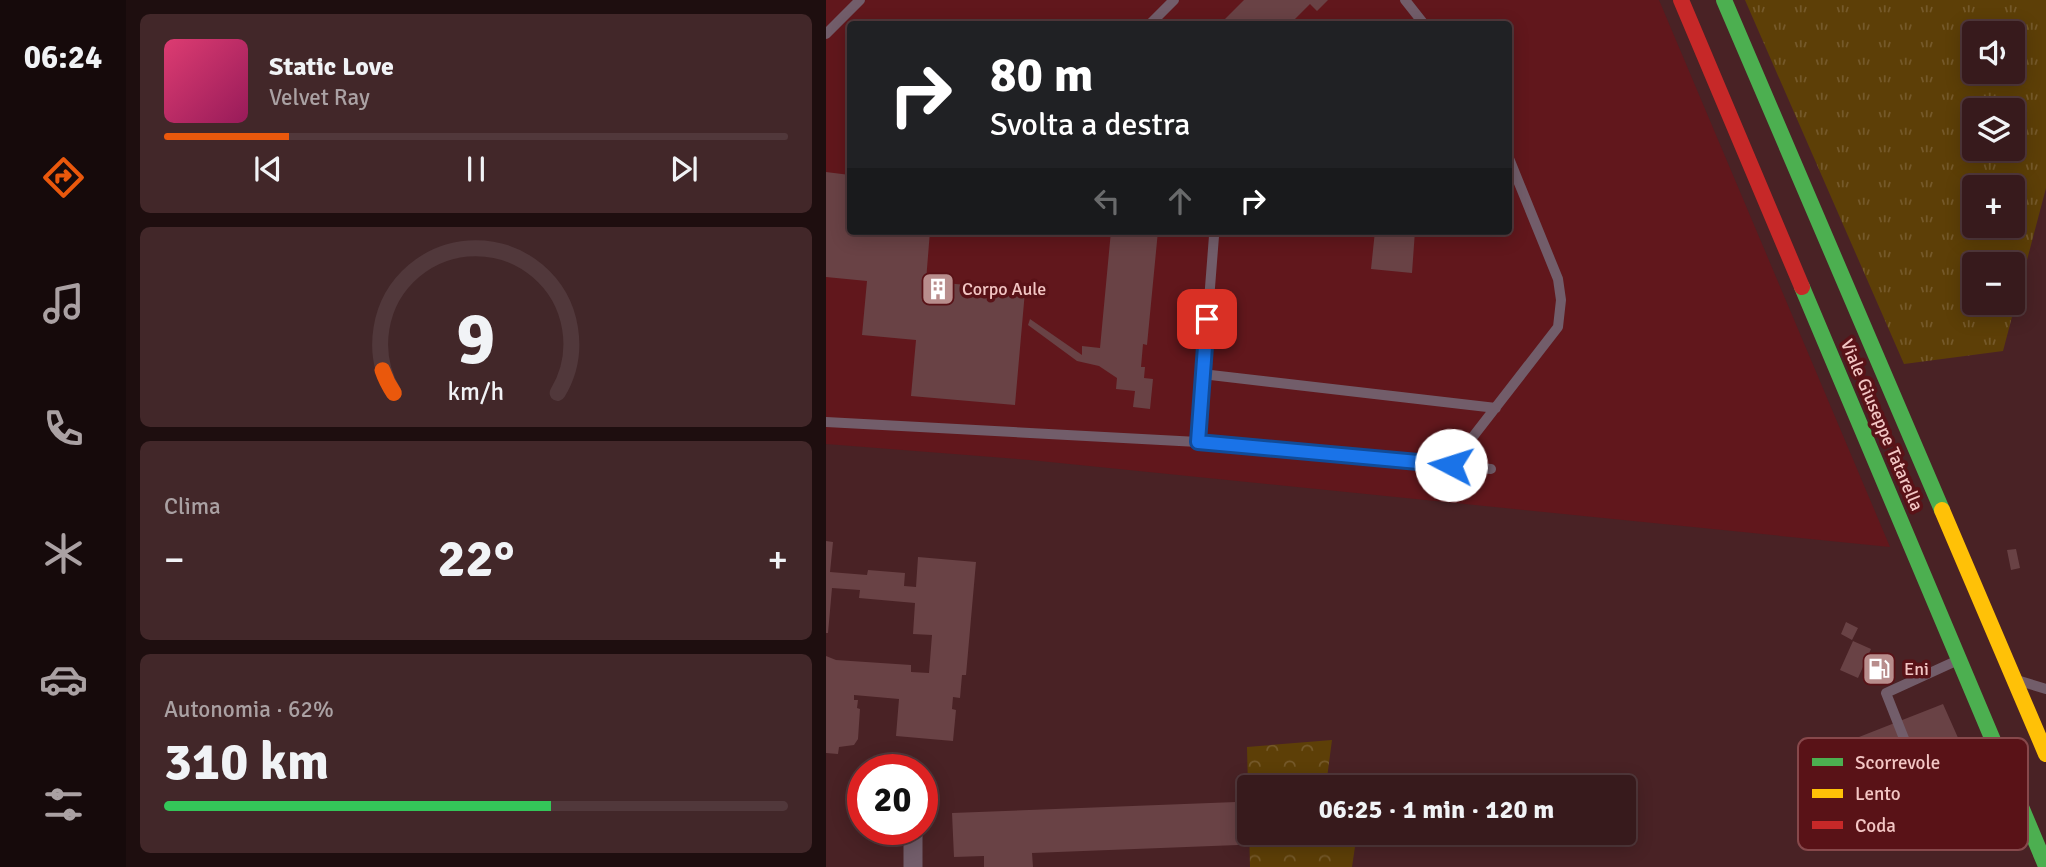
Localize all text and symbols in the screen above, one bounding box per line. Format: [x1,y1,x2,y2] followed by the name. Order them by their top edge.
[1962,21,2025,315] map controls
[1962,21,2025,84] button: sound
[24,38,102,77] text: 06:24
[990,45,1093,105] text: 80 m
[875,49,966,140] icon: right
[269,51,394,83] text: Static Love
[269,83,370,112] text: Velvet Ray
[1962,98,2025,161] button: layers
[990,105,1190,144] text: Svolta a destra
[249,150,287,188] icon: previous
[457,150,495,188] icon: pause
[665,150,703,188] icon: next
[39,153,88,202] icon: directions
[1962,175,2025,238] button: +
[1088,182,1126,220] icon: left
[1161,182,1199,220] icon: ahead
[1234,182,1272,220] icon: right
[1962,252,2025,315] button: −
[919,270,957,308] building icon: Corpo Aule
[962,278,1046,300] place label: Corpo Aule
[39,279,88,328] icon: music
[1177,289,1237,349] pin
[456,295,496,384] text: 9
[1188,300,1226,338] icon: arrive
[1836,336,1928,514] street label: Viale Giuseppe Tatarella
[448,376,504,407] text: km/h
[39,404,88,453] icon: phone
[1414,428,1488,502] position arrow
[164,492,221,521] text: Clima
[438,527,514,591] text: 22°
[39,529,88,578] icon: climate
[164,536,185,583] text: −
[767,536,788,583] text: +
[1860,650,1898,688] fuel station icon: Eni
[39,655,88,704] icon: car
[1904,658,1929,680] place label: Eni
[164,695,334,724] text: Autonomia · 62%
[164,730,329,794] text: 310 km
[1798,738,2028,850] legend
[1855,751,1940,775] text: Scorrevole
[847,754,938,845] speed limit sign: 20
[39,780,88,829] icon: filters
[1855,782,1901,806] text: Lento
[1319,794,1554,826] text: 06:25 · 1 min · 120 m
[1855,814,1896,838] text: Coda

